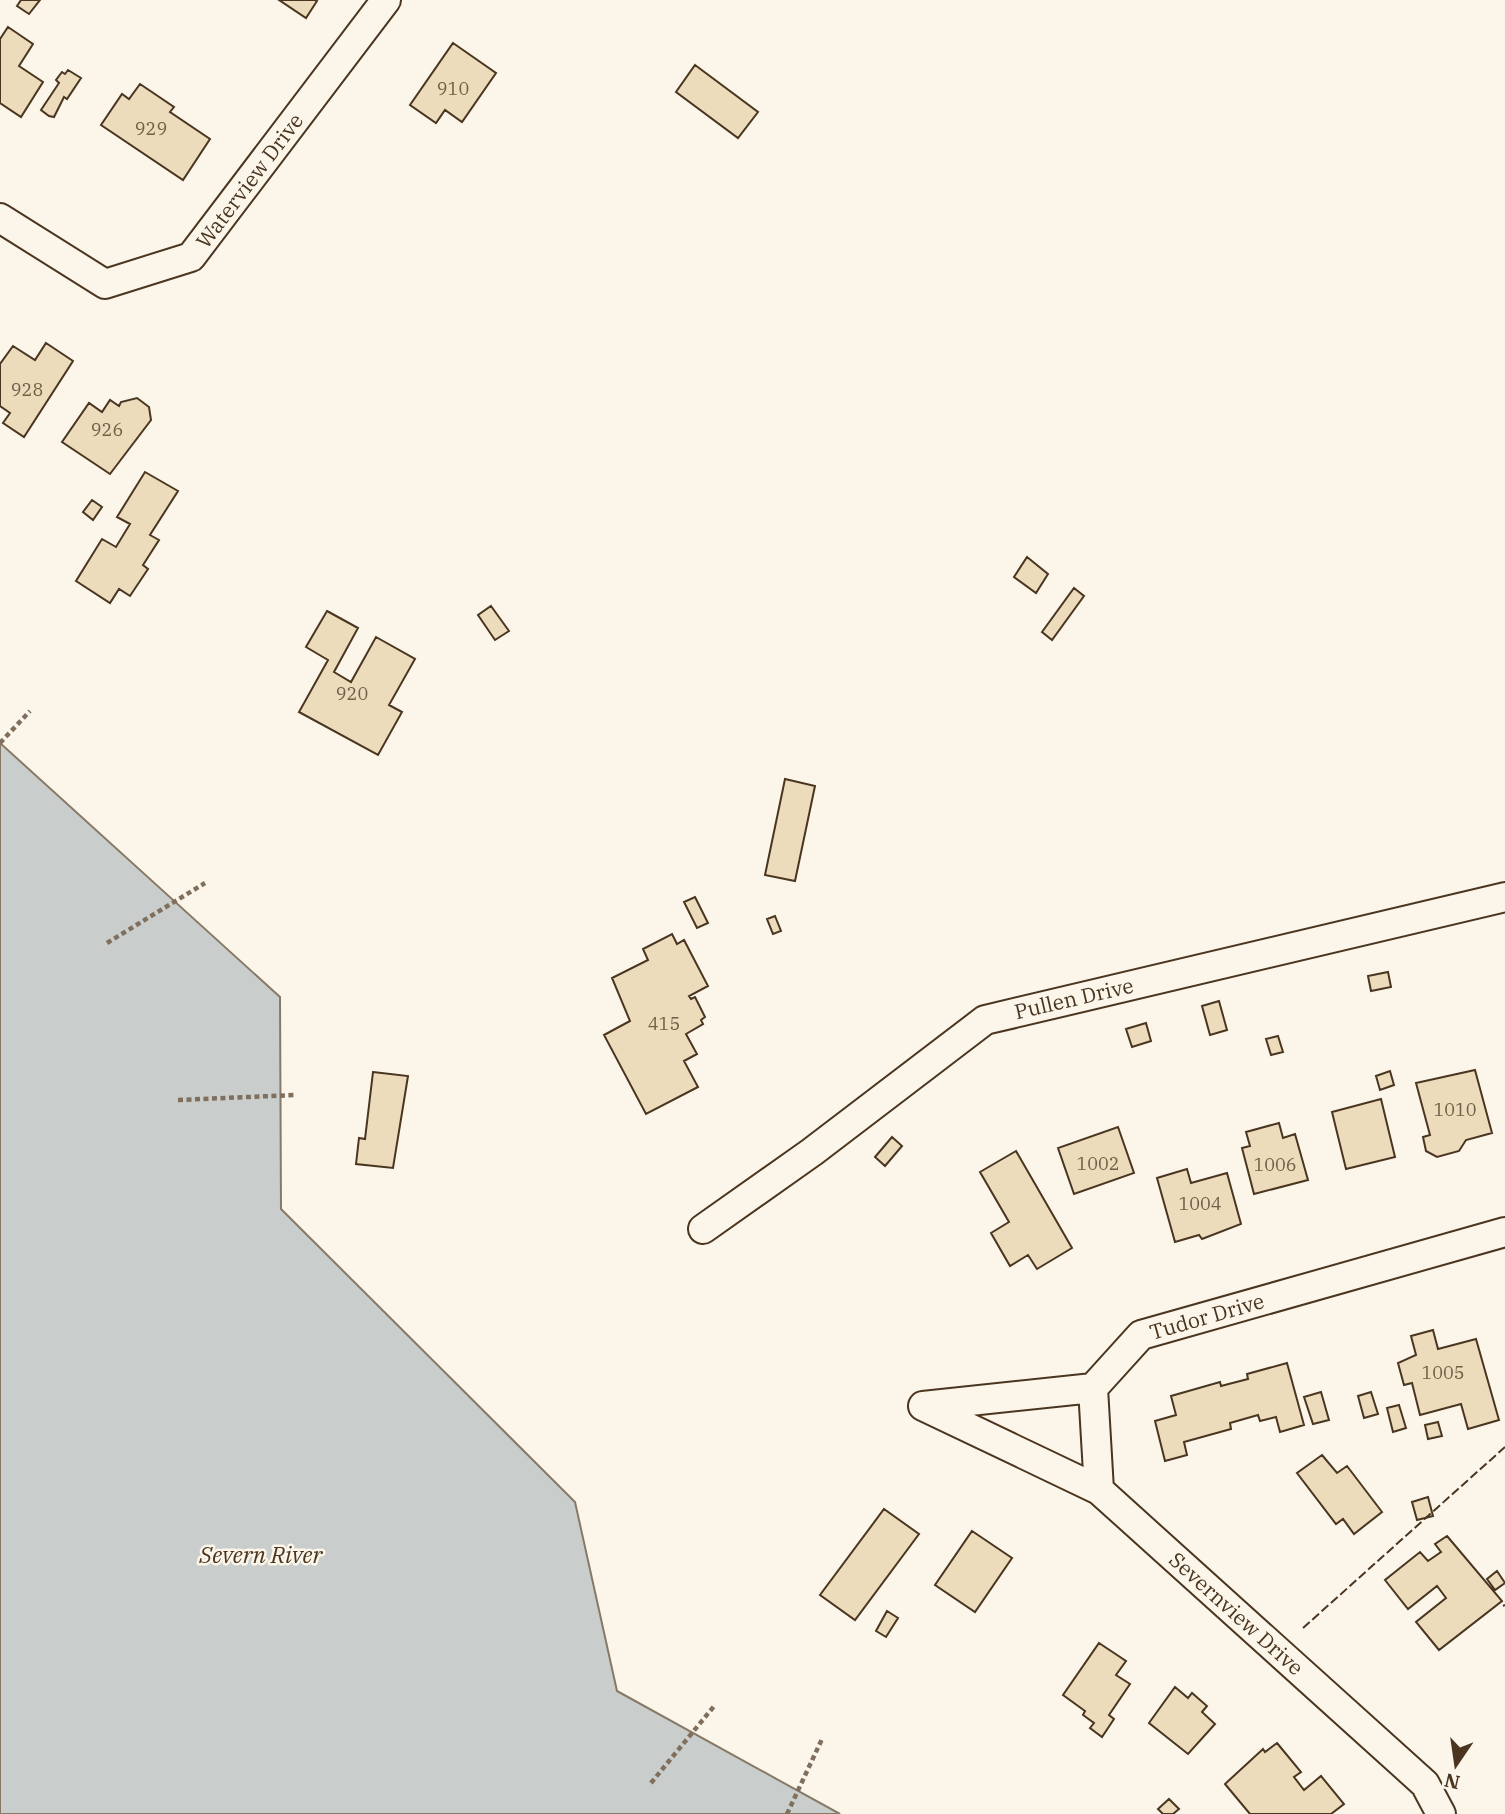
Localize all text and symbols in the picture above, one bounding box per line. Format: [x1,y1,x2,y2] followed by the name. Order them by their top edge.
[437,77,469,100] house number: 910
[189,107,309,254] street label: Waterview Drive
[135,117,167,140] house number: 929
[11,378,43,401] house number: 928
[91,418,123,441] house number: 926
[336,682,368,705] house number: 920
[1012,971,1136,1025] street label: Pullen Drive
[648,1012,680,1035] house number: 415
[1433,1098,1477,1121] house number: 1010
[1076,1152,1120,1175] house number: 1002
[1253,1153,1297,1176] house number: 1006
[1178,1192,1222,1215] house number: 1004
[1146,1286,1267,1346] street label: Tudor Drive
[1421,1361,1465,1384] house number: 1005
[198,1539,324,1569] water label: Severn River
[1164,1545,1310,1681] street label: Severnview Drive
[1421,1730,1491,1800] north arrow
[1442,1768,1462,1795] text: N

